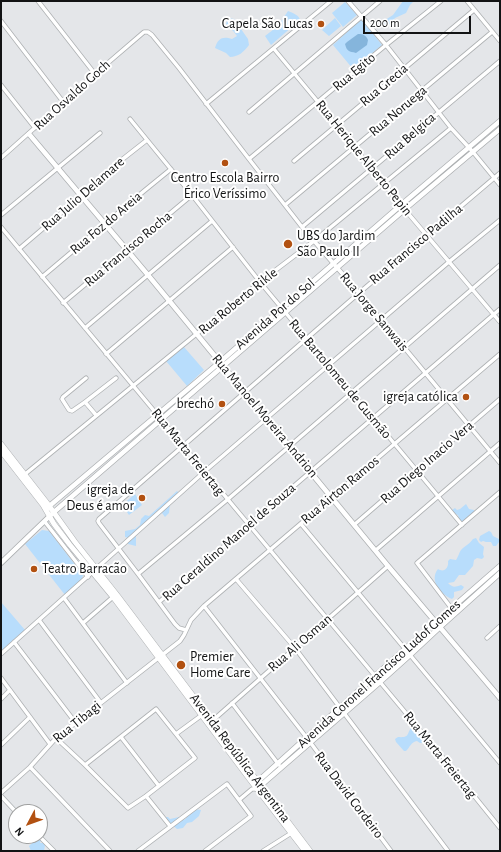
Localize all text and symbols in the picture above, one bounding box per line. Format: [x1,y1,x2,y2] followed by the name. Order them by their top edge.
[365,8,473,34] scale bar
[222,16,313,32] place label: Capela São Lucas
[370,17,400,29] text: 200 m
[316,19,326,29] marker: Capela São Lucas
[329,49,379,95] street label: Rua Egito
[30,56,114,134] street label: Rua Osvaldo Goch
[356,60,412,110] street label: Rua Grecia
[366,82,430,140] street label: Rua Noruega
[312,97,416,219] street label: Rua Herique Alberto Pepin
[381,109,439,163] street label: Rua Belgica
[38,153,128,235] street label: Rua Julio Delamare
[220,158,230,168] marker: Centro Escola Bairro Érico Veríssimo
[171,170,279,202] place label: Centro Escola Bairro Érico Veríssimo
[67,188,145,258] street label: Rua Foz do Areia
[366,200,466,288] street label: Rua Francisco Padilha
[81,208,175,290] street label: Rua Francisco Rocha
[297,228,375,260] place label: UBS do Jardim São Paulo II
[282,238,294,250] marker: UBS do Jardim São Paulo II
[195,264,281,338] street label: Rua Roberto Rikle
[336,269,412,355] street label: Rua Jorge Sanwais
[232,275,318,353] street label: Avenida Por do Sol
[285,316,395,442] street label: Rua Bartolomeu de Gusmão
[208,351,322,481] street label: Rua Manoel Moreira Andrion
[383,389,458,405] place label: igreja católica
[461,392,471,402] marker: igreja católica
[176,396,214,412] place label: brechó
[217,399,227,409] marker: brechó
[148,405,228,499] street label: Rua Marta Freiertag
[377,417,477,507] street label: Rua Diego Inacio Vera
[297,452,383,528] street label: Rua Airton Ramos
[159,479,299,605] street label: Rua Geraldino Manoel de Souza
[66,482,134,514] place label: igreja de Deus é amor
[137,493,147,503] marker: igreja de Deus é amor
[42,561,127,577] place label: Teatro Barracão
[29,564,39,574] marker: Teatro Barracão
[294,596,464,752] street label: Avenida Coronel Francisco Ludof Gomes
[264,611,336,675] street label: Rua Ali Osman
[190,649,251,682] place label: Premier Home Care
[175,659,187,671] marker: Premier Home Care
[186,690,294,826] street label: Avenida República Argentina
[49,697,105,747] street label: Rua Tibagi
[400,708,480,802] street label: Rua Marta Freiertag
[311,748,387,842] street label: Rua David Cordeiro
[8,804,48,844] north arrow
[13,825,26,838] text: N

